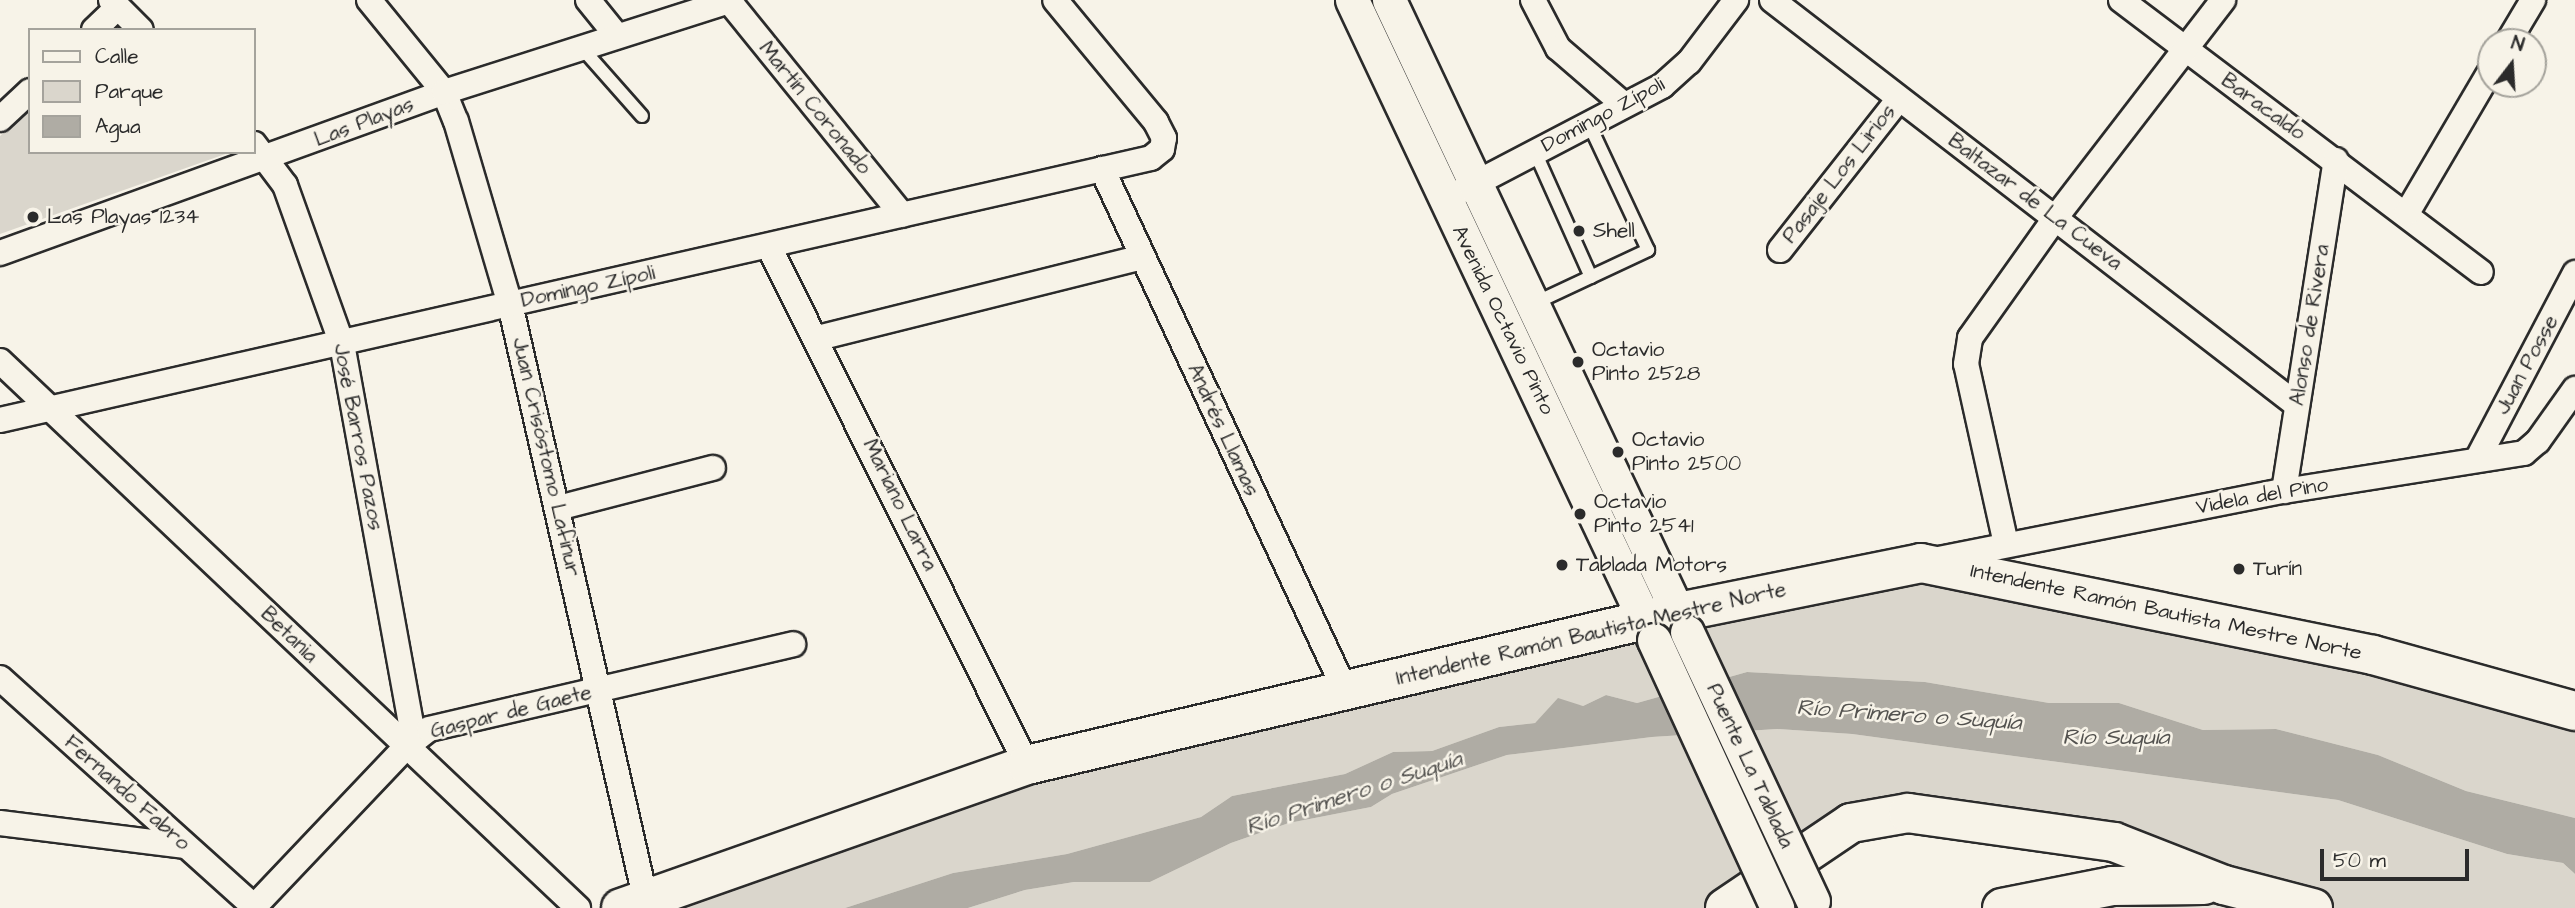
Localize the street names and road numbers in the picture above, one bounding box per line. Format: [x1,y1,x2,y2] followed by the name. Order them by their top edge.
[754,36,876,180] street label: Martín Coronado
[2216,68,2310,146] street label: Baracaldo
[1537,72,1669,158] street label: Domingo Zípoli
[311,92,417,152] street label: Las Playas
[1777,100,1901,248] street label: Pasaje Los Lirios
[1943,128,2127,276] street label: Baltazar de La Cueva
[1446,221,1560,419] street label: Avenida Octavio Pinto
[2285,243,2335,407] street label: Alonso de Rivera
[519,261,657,313] street label: Domingo Zípoli
[2490,311,2564,419] street label: Juan Posse
[506,335,586,579] street label: Juan Crisóstomo Lafinur
[328,342,388,532] street label: José Barros Pazos
[1181,360,1265,500] street label: Andrés Llamas
[857,435,943,575] street label: Mariano Larra
[2194,472,2330,520] street label: Videla del Pino
[1968,558,2364,666] street label: Intendente Ramón Bautista Mestre Norte
[1394,577,1788,691] street label: Intendente Ramón Bautista Mestre Norte
[255,602,323,668] street label: Betania
[428,680,594,744] street label: Gaspar de Gaete
[1701,680,1799,852] street label: Puente La Tablada
[59,730,195,856] street label: Fernando Fabro

